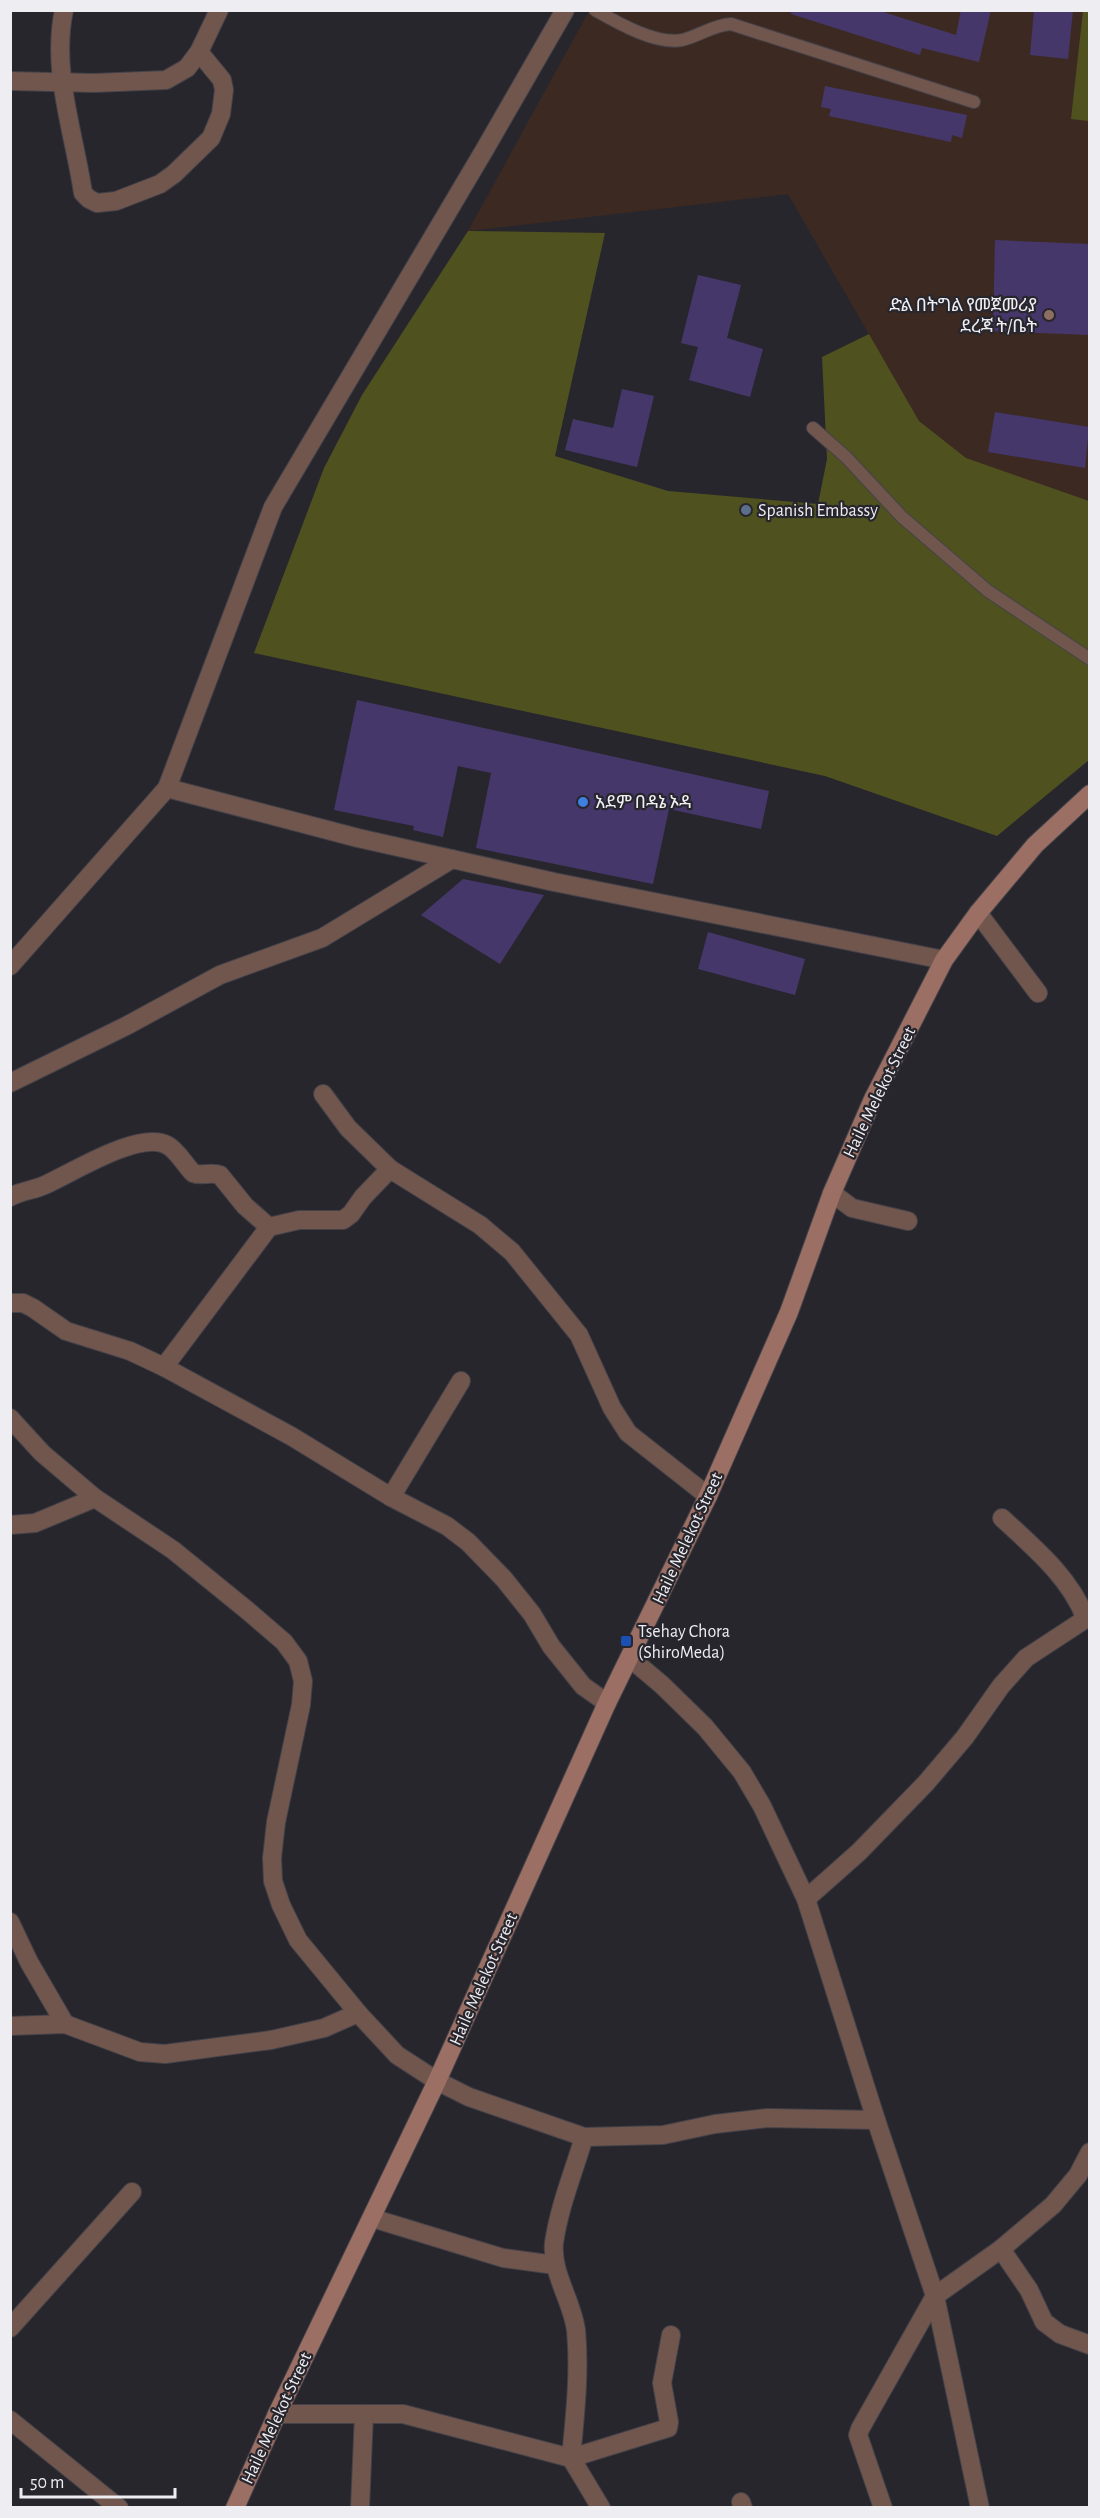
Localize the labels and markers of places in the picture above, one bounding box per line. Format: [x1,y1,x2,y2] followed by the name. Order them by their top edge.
[889,296,1037,336] place label: ድል በትግል የመጀመሪያ ደረጃ ት/ቤት
[1042,308,1056,322] marker: ድል በትግል የመጀመሪያ ደረጃ ት/ቤት
[758,502,878,520] place label: Spanish Embassy
[739,503,753,517] marker: Spanish Embassy
[595,794,692,812] place label: አደም በዳኔ ኦዳ
[576,795,590,809] marker: አደም በዳኔ ኦዳ
[638,1623,730,1662] place label: Tsehay Chora (ShiroMeda)
[619,1634,633,1648] marker: Tsehay Chora (ShiroMeda)

